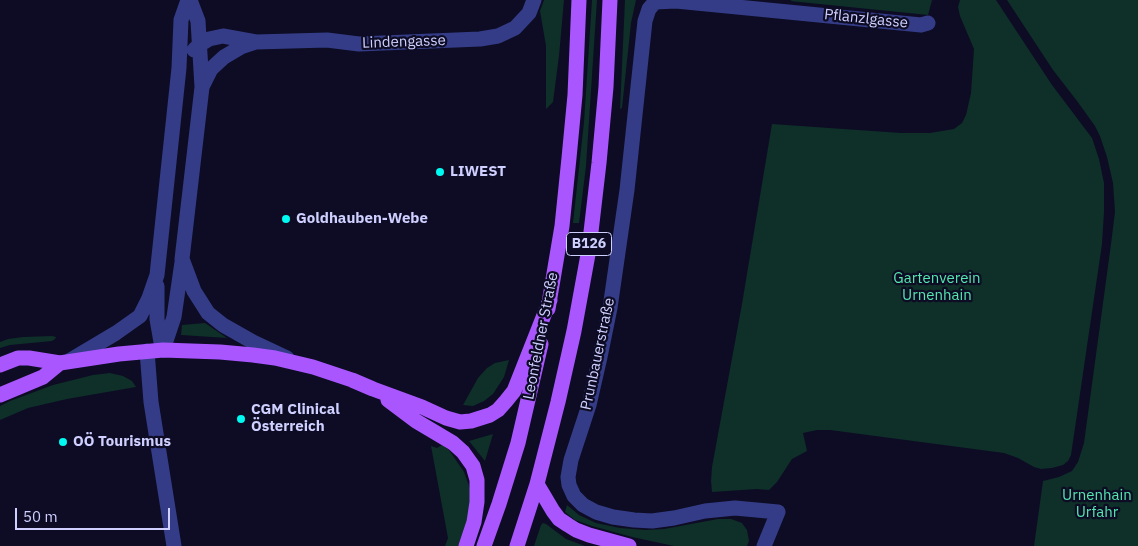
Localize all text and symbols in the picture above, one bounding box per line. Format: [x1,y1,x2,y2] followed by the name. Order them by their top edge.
[823,6,909,32] street label: Pflanzlgasse
[362,32,446,52] street label: Lindengasse
[450,163,506,181] place label: LIWEST
[434,166,446,178] marker: LIWEST
[296,210,428,228] place label: Goldhauben-Webe
[280,213,292,225] marker: Goldhauben-Webe
[566,232,612,255] road number: B126
[893,270,981,305] park label: Gartenverein Urnenhain
[520,271,562,401] street label: Leonfeldner Straße
[577,296,619,412] street label: Prunbauerstraße
[251,401,340,436] place label: CGM Clinical Österreich
[235,413,247,425] marker: CGM Clinical Österreich
[73,433,171,451] place label: OÖ Tourismus
[57,436,69,448] marker: OÖ Tourismus
[1062,487,1132,522] park label: Urnenhain Urfahr
[18,498,172,530] scale bar
[23,507,58,526] text: 50 m

